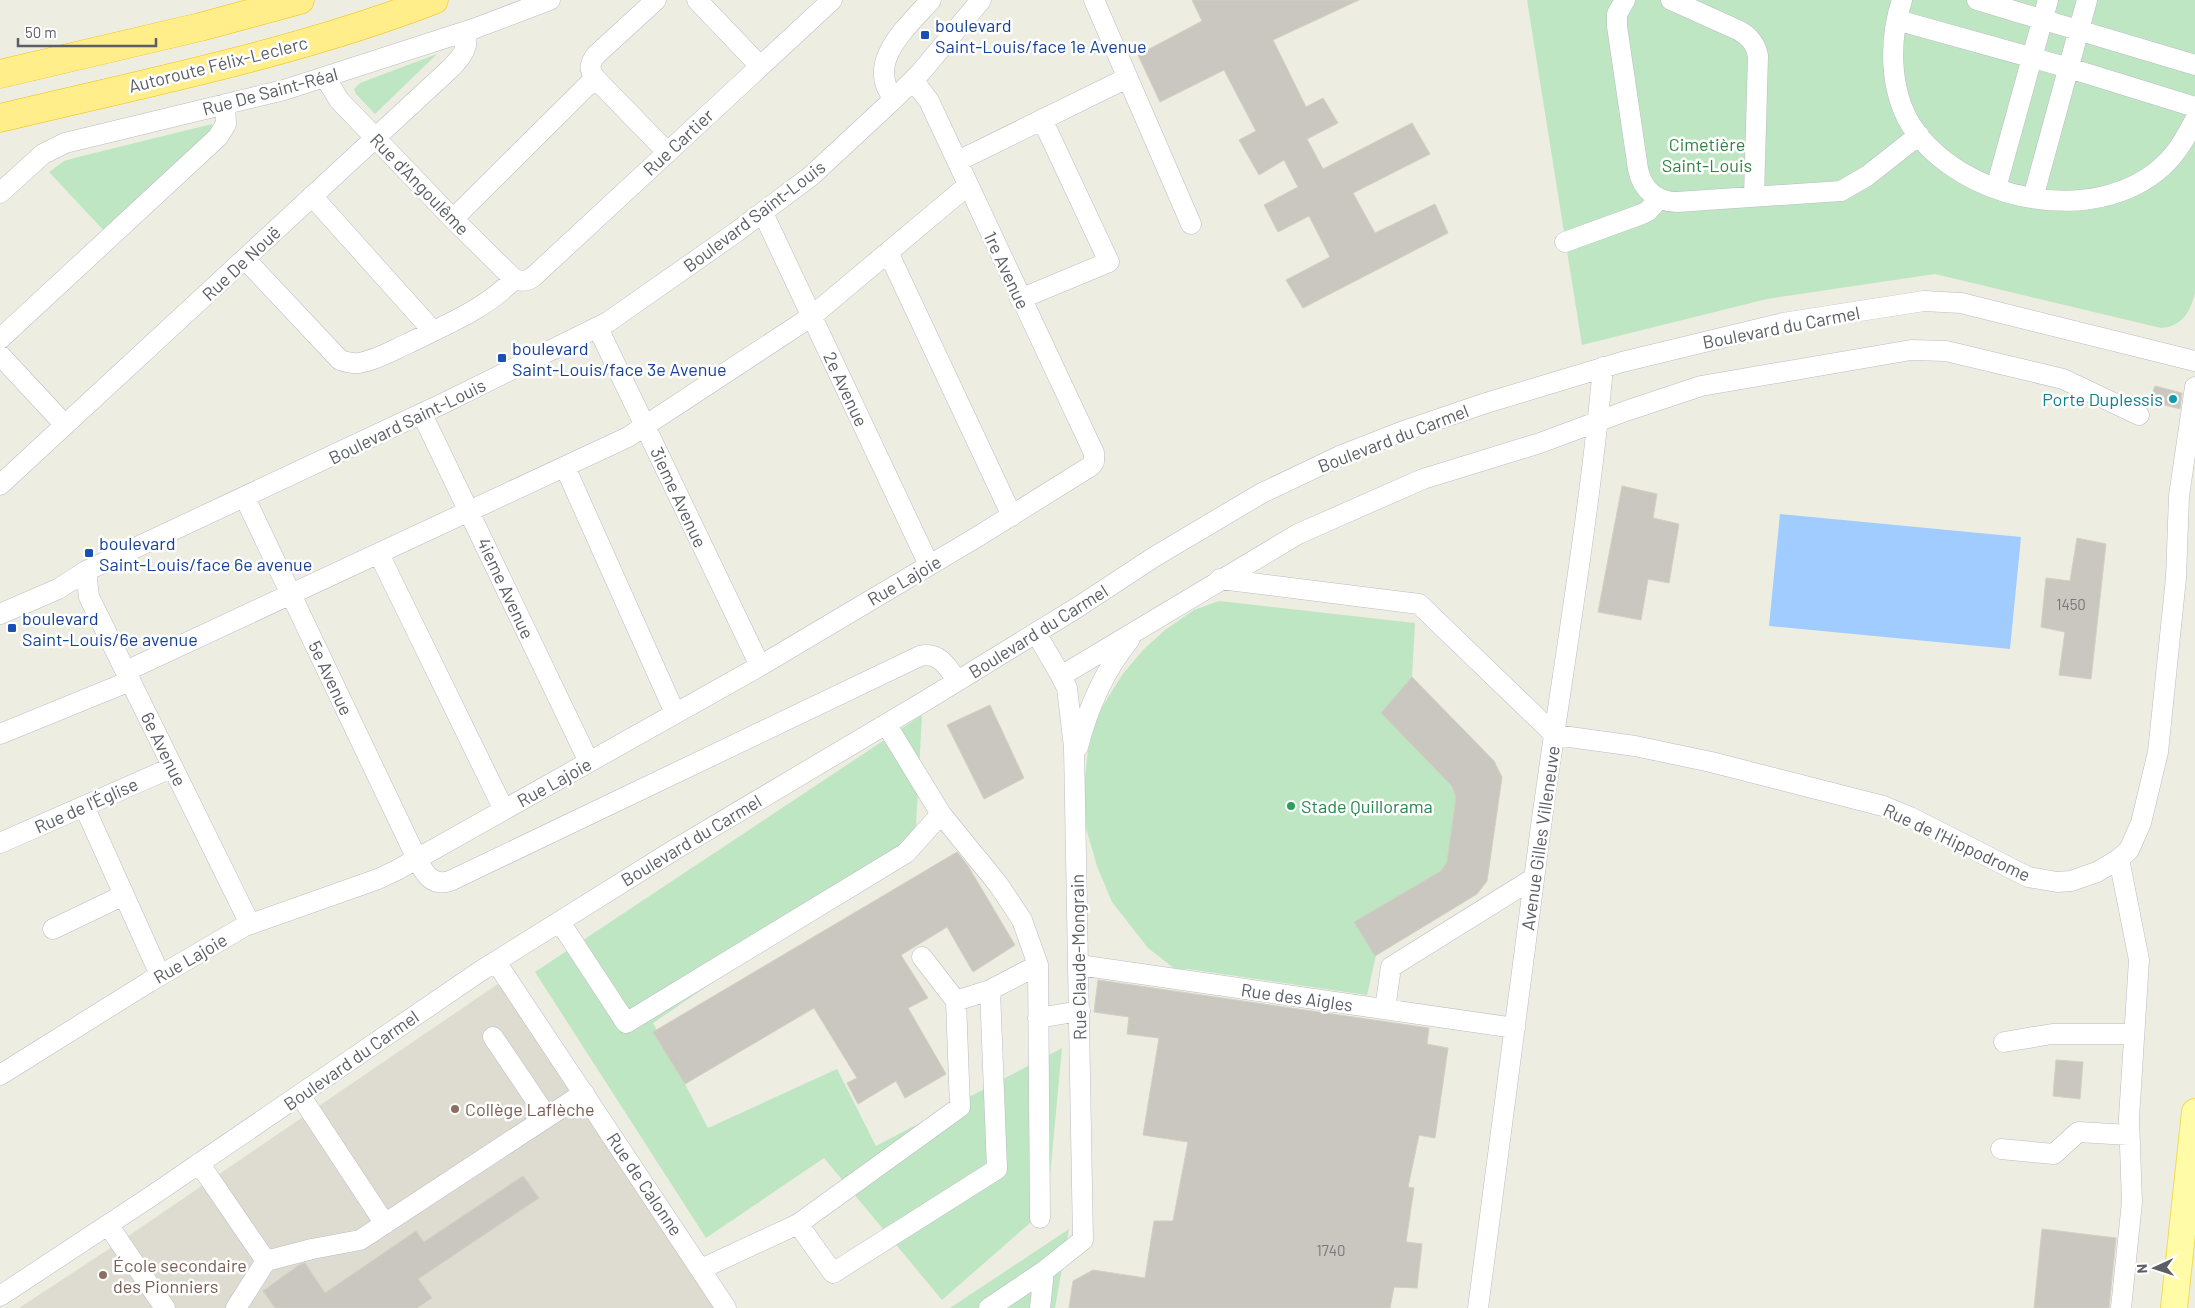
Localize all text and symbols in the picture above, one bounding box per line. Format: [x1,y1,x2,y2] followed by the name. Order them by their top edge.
[935,14,1147,57] place label: boulevard Saint-Louis/face 1e Avenue
[18,15,155,47] scale bar
[25,23,57,41] text: 50 m
[919,29,931,41] marker: boulevard Saint-Louis/face 1e Avenue
[126,31,310,97] street label: Autoroute Félix-Leclerc
[200,62,340,120] street label: Rue De Saint-Réal
[638,104,718,180] street label: Rue Cartier
[366,129,474,239] street label: Rue d'Angoulême
[1662,133,1752,176] park label: Cimetière Saint-Louis
[679,155,829,277] street label: Boulevard Saint-Louis
[197,221,285,305] street label: Rue De Nouë
[979,228,1035,312] street label: 1re Avenue
[1700,301,1862,353] street label: Boulevard du Carmel
[512,337,727,380] place label: boulevard Saint-Louis/face 3e Avenue
[819,348,873,430] street label: 2e Avenue
[496,352,508,364] marker: boulevard Saint-Louis/face 3e Avenue
[325,373,489,469] street label: Boulevard Saint-Louis
[2042,388,2163,410] place label: Porte Duplessis
[2167,393,2179,405] marker: Porte Duplessis
[1314,399,1472,477] street label: Boulevard du Carmel
[646,443,712,551] street label: 3ieme Avenue
[99,532,312,575] place label: boulevard Saint-Louis/face 6e avenue
[473,534,539,642] street label: 4ieme Avenue
[83,547,95,559] marker: boulevard Saint-Louis/face 6e avenue
[863,550,945,610] street label: Rue Lajoie
[964,579,1112,683] street label: Boulevard du Carmel
[2056,595,2086,613] house number: 1450
[22,607,198,650] place label: boulevard Saint-Louis/6e avenue
[6,622,18,634] marker: boulevard Saint-Louis/6e avenue
[304,637,358,719] street label: 5e Avenue
[137,708,191,790] street label: 6e Avenue
[1516,744,1564,932] street label: Avenue Gilles Villeneuve
[513,753,595,811] street label: Rue Lajoie
[31,772,141,838] street label: Rue de l'Église
[617,789,765,891] street label: Boulevard du Carmel
[1301,795,1433,817] place label: Stade Quillorama
[1880,798,2034,886] street label: Rue de l'Hippodrome
[1285,800,1297,812] marker: Stade Quillorama
[1066,874,1090,1040] street label: Rue Claude-Mongrain
[149,928,231,988] street label: Rue Lajoie
[1240,978,1354,1016] street label: Rue des Aigles
[279,1005,423,1115] street label: Boulevard du Carmel
[465,1098,595,1120] place label: Collège Laflèche
[449,1103,461,1115] marker: Collège Laflèche
[602,1128,688,1240] street label: Rue de Calonne
[1316,1241,1346,1259] house number: 1740
[2130,1243,2180,1293] north arrow
[113,1254,247,1297] place label: École secondaire des Pionniers
[2133,1264,2150,1274] text: N
[97,1269,109,1281] marker: École secondaire des Pionniers

